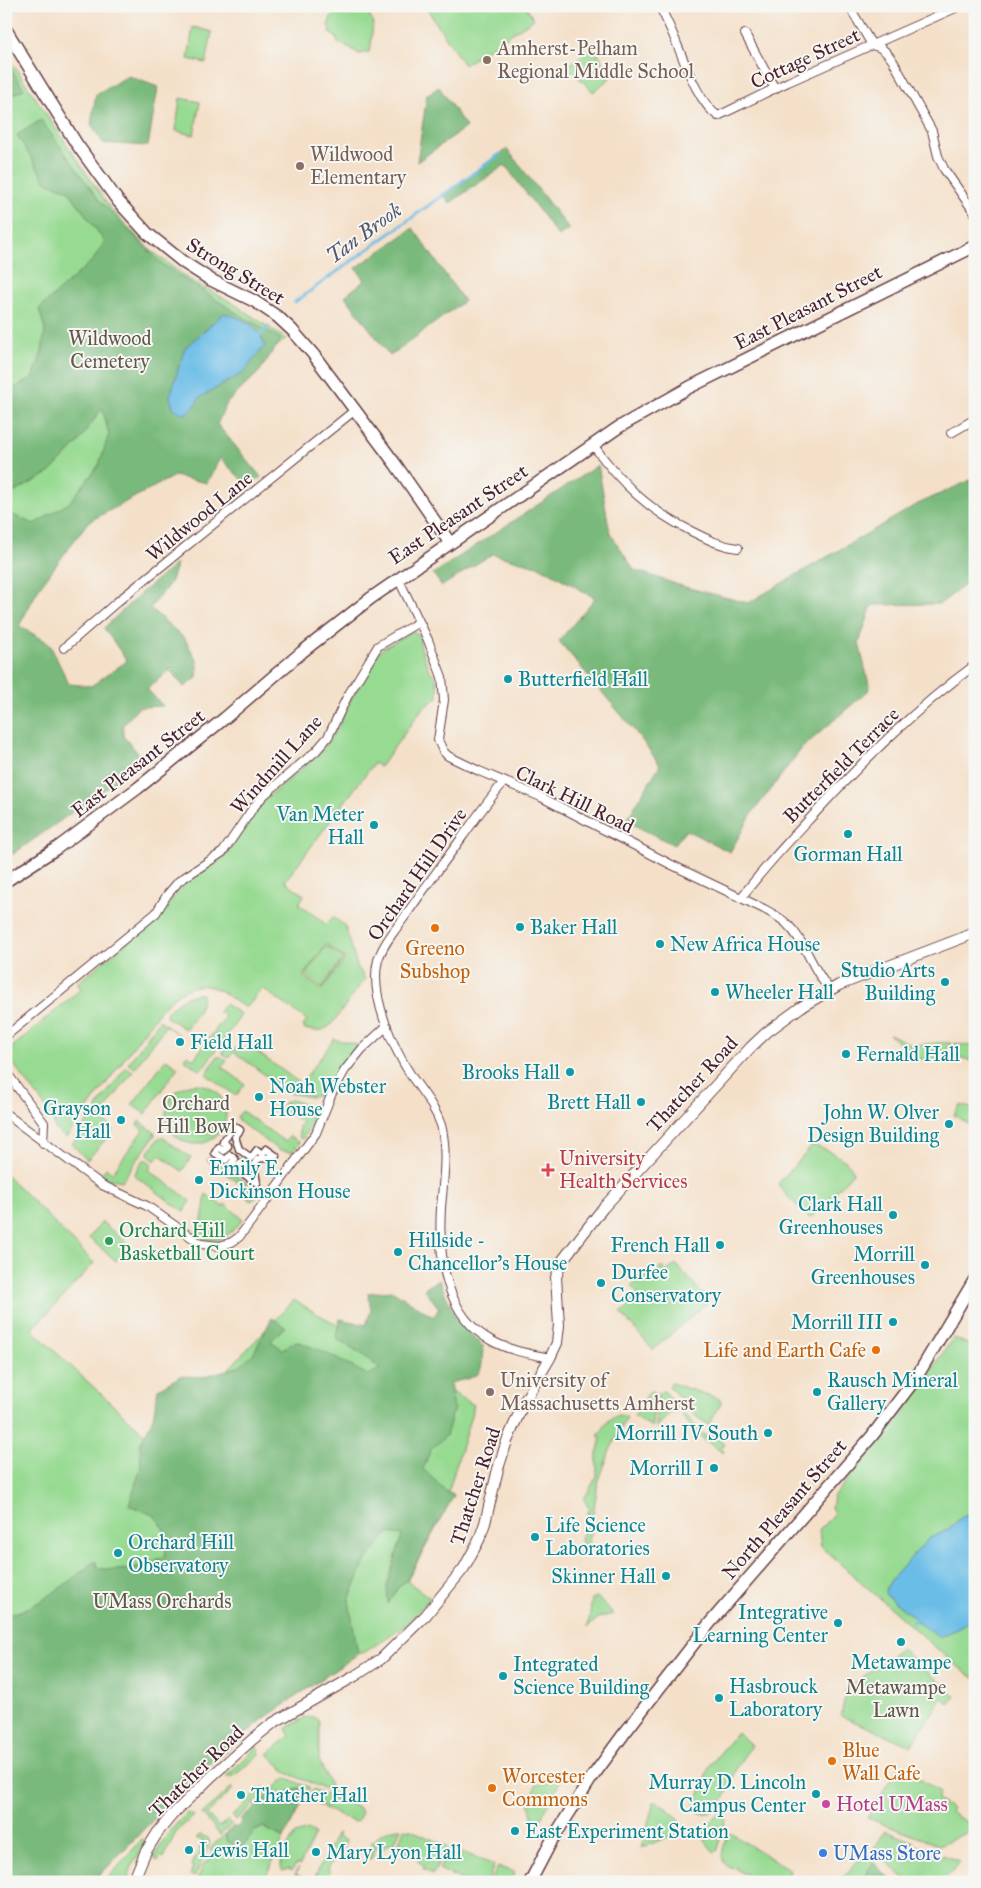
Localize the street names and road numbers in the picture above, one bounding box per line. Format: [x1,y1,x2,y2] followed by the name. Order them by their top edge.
[746,22,864,95] street label: Cottage Street
[182,232,289,311] street label: Strong Street
[730,259,886,355] street label: East Pleasant Street
[384,459,532,569] street label: East Pleasant Street
[141,466,257,566] street label: Wildwood Lane
[778,702,904,828] street label: Butterfield Terrace
[67,703,209,823] street label: East Pleasant Street
[225,709,327,819] street label: Windmill Lane
[512,760,638,838] street label: Clark Hill Road
[362,803,472,945] street label: Orchard Hill Drive
[641,1031,743,1137] street label: Thatcher Road
[445,1424,505,1548] street label: Thatcher Road
[717,1434,851,1584] street label: North Pleasant Street
[144,1720,248,1822] street label: Thatcher Road

